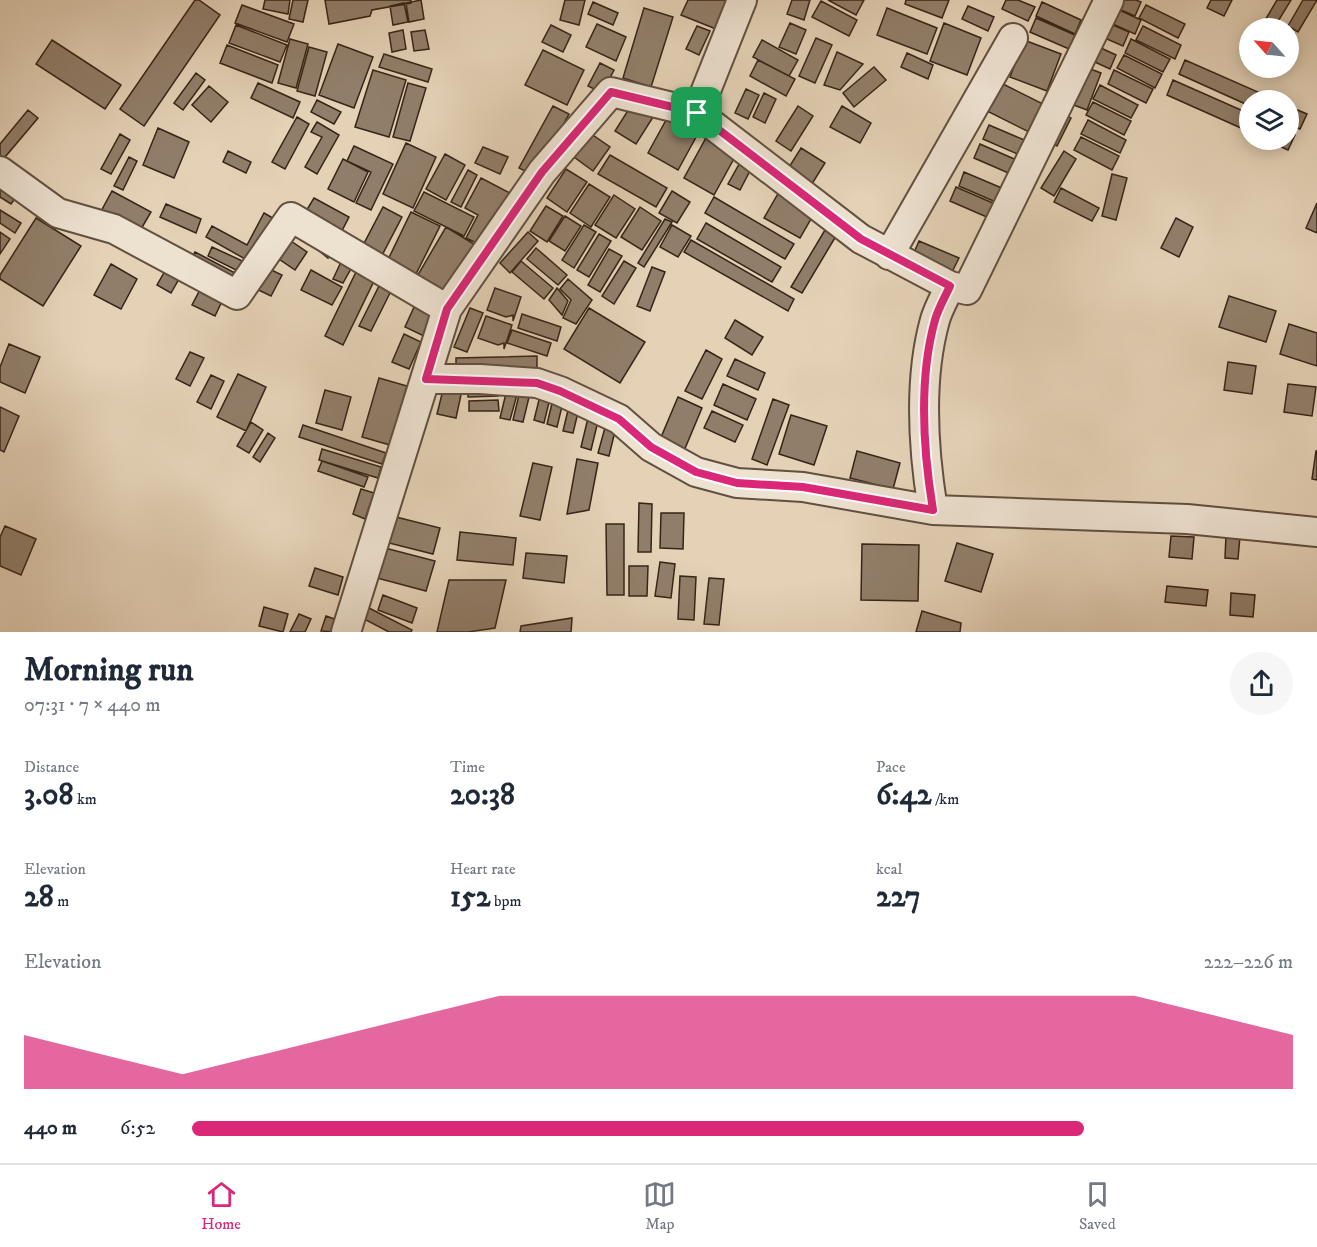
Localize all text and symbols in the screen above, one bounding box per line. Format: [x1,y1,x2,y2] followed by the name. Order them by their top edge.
[1239,18,1299,78] north arrow
[1239,18,1299,150] map controls
[671,87,722,138] pin
[1239,90,1299,150] button: layers
[680,96,713,129] icon: arrive
[24,650,193,691] text: Morning run
[1230,652,1293,715] button: share
[24,693,160,718] text: 07:31 · 7 × 440 m
[24,757,79,777] text: Distance
[450,757,485,777] text: Time
[876,757,906,777] text: Pace
[24,777,73,814] text: 3.08
[450,777,515,814] text: 20:38
[876,777,931,814] text: 6:42
[73,789,97,809] text: km
[931,789,959,809] text: /km
[24,859,86,879] text: Elevation
[450,859,516,879] text: Heart rate
[876,859,902,879] text: kcal
[24,879,54,916] text: 28
[450,879,490,916] text: 152
[876,879,921,916] text: 227
[54,891,69,911] text: m
[490,891,521,911] text: bpm
[24,950,101,975] text: Elevation
[1204,950,1293,975] text: 222–226 m
[24,1116,77,1141] text: 440 m
[120,1116,155,1141] text: 6:52
[201,1178,241,1234] tab: Home
[643,1178,676,1234] tab: Map
[1079,1178,1116,1234] tab: Saved

